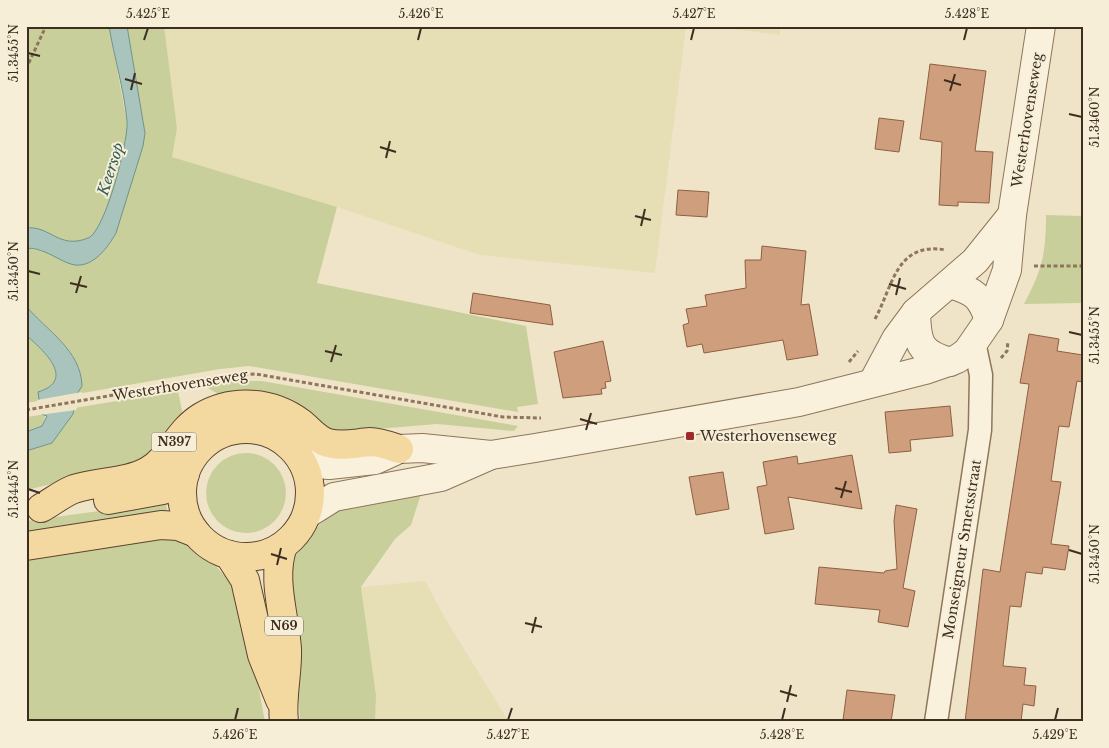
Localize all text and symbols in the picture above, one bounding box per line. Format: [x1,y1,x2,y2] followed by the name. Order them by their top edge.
[126,6,170,21] text: 5.425°E
[399,6,444,21] text: 5.426°E
[672,6,716,21] text: 5.427°E
[945,6,989,21] text: 5.428°E
[6,24,21,82] text: 51.3455°N
[1007,51,1047,190] street label: Westerhovenseweg
[1087,86,1102,148] text: 51.3460°N
[93,140,128,199] water label: Keersop
[6,241,21,301] text: 51.3450°N
[1087,306,1102,364] text: 51.3455°N
[110,365,249,405] street label: Westerhovenseweg
[699,427,837,445] place label: Westerhovenseweg
[684,430,696,442] marker: Westerhovenseweg
[152,432,196,452] road number: N397
[939,457,985,640] street label: Monseigneur Smetsstraat
[6,460,21,518] text: 51.3445°N
[1087,524,1102,584] text: 51.3450°N
[265,616,303,636] road number: N69
[213,727,258,742] text: 5.426°E
[486,727,530,742] text: 5.427°E
[760,727,804,742] text: 5.428°E
[1033,727,1078,742] text: 5.429°E

